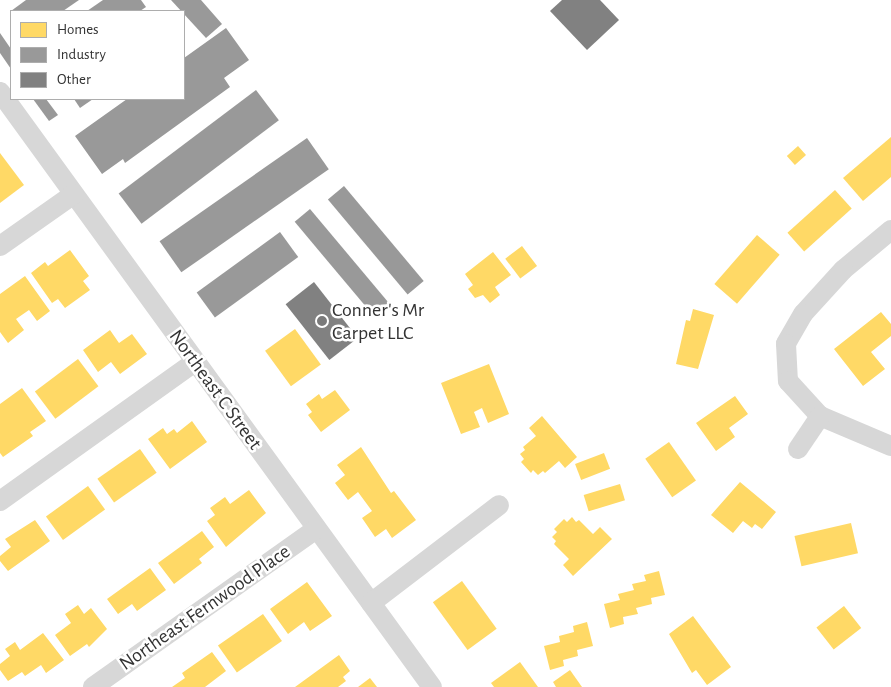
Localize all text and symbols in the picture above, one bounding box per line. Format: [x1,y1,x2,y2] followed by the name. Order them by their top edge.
[10,10,185,100] legend
[57,22,99,37] text: Homes
[57,47,106,62] text: Industry
[57,72,91,87] text: Other
[332,298,424,345] place label: Conner's Mr Carpet LLC
[316,315,328,327] marker: Conner's Mr Carpet LLC
[163,325,267,455] street label: Northeast C Street
[115,540,295,676] street label: Northeast Fernwood Place

